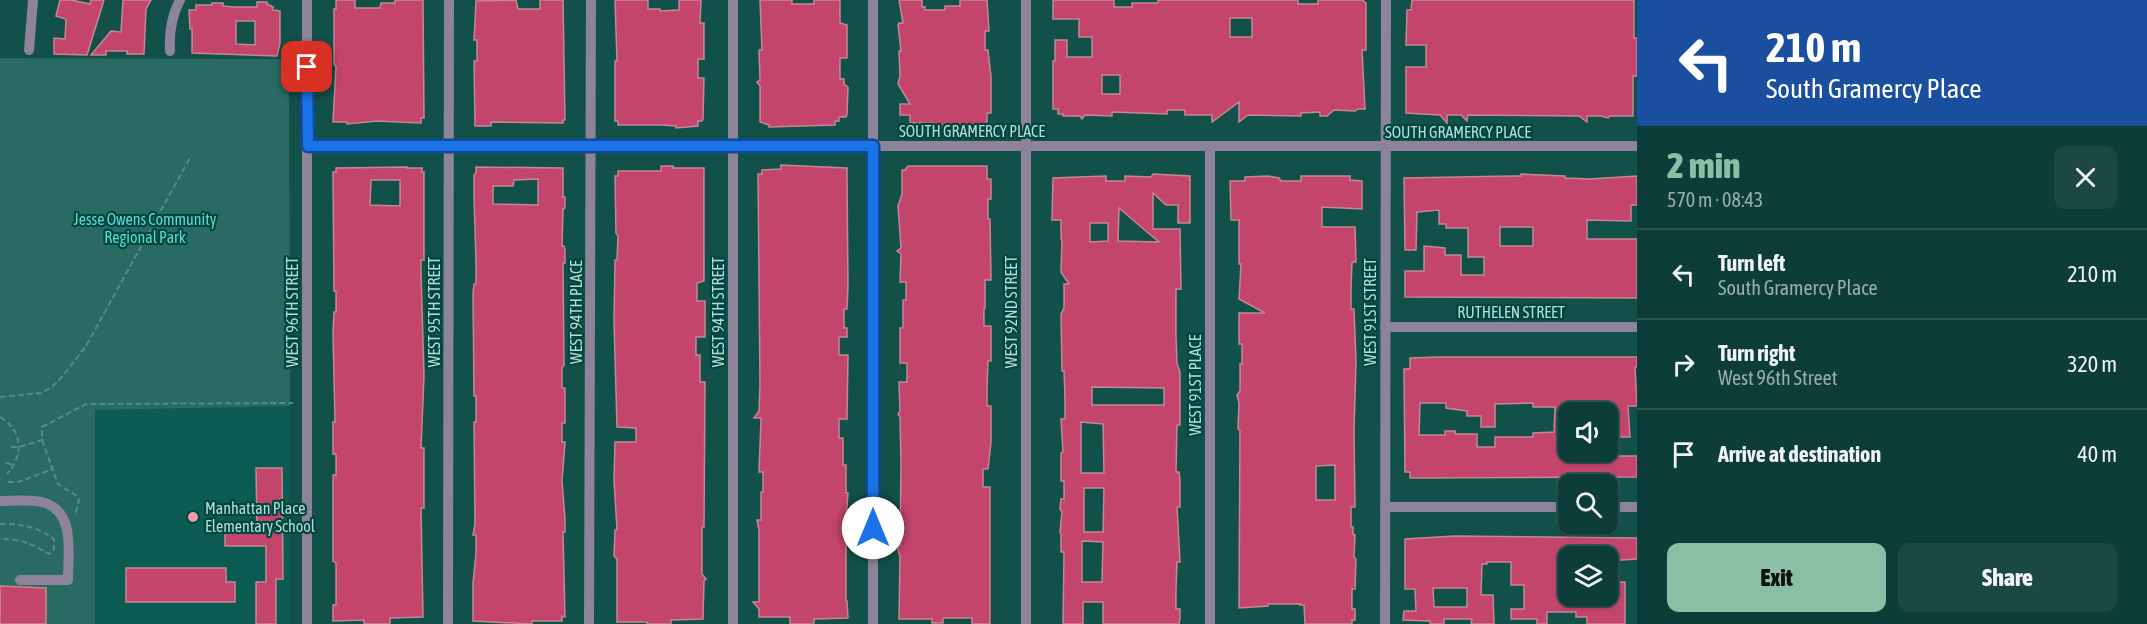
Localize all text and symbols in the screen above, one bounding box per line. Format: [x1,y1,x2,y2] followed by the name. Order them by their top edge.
[1766,23,1861,71] text: 210 m
[1667,24,1745,102] icon: left
[281,41,332,92] pin
[290,50,323,83] icon: arrive
[1766,73,1982,104] text: South Gramercy Place
[899,122,1045,140] street label: SOUTH GRAMERCY PLACE
[1385,123,1531,141] street label: SOUTH GRAMERCY PLACE
[1667,144,1741,186] text: 2 min
[2054,146,2117,209] button: close
[1667,188,1763,211] text: 570 m · 08:43
[74,210,217,247] park label: Jesse Owens Community Regional Park
[1718,250,1785,276] text: Turn left
[1002,256,1020,368] street label: WEST 92ND STREET
[283,257,301,367] street label: WEST 96TH STREET
[425,257,443,367] street label: WEST 95TH STREET
[709,257,727,367] street label: WEST 94TH STREET
[1361,258,1379,366] street label: WEST 91ST STREET
[1667,258,1700,291] icon: left
[567,260,585,364] street label: WEST 94TH PLACE
[2067,261,2117,287] text: 210 m
[1718,276,1878,299] text: South Gramercy Place
[1457,303,1565,321] street label: RUTHELEN STREET
[1186,334,1204,436] street label: WEST 91ST PLACE
[1718,340,1795,366] text: Turn right
[1667,348,1700,381] icon: right
[2067,351,2117,377] text: 320 m
[1718,366,1837,389] text: West 96th Street
[1558,402,1618,606] map controls
[1558,402,1618,462] button: sound
[1667,438,1700,471] icon: arrive
[1718,441,1881,467] text: Arrive at destination
[2077,441,2117,467] text: 40 m
[1558,474,1618,534] button: search
[841,496,905,560] position arrow
[205,499,316,536] place label: Manhattan Place Elementary School
[186,510,200,524] marker: Manhattan Place Elementary School
[1667,543,1886,612] button: Exit
[1898,543,2117,612] button: Share
[1558,546,1618,606] button: layers

